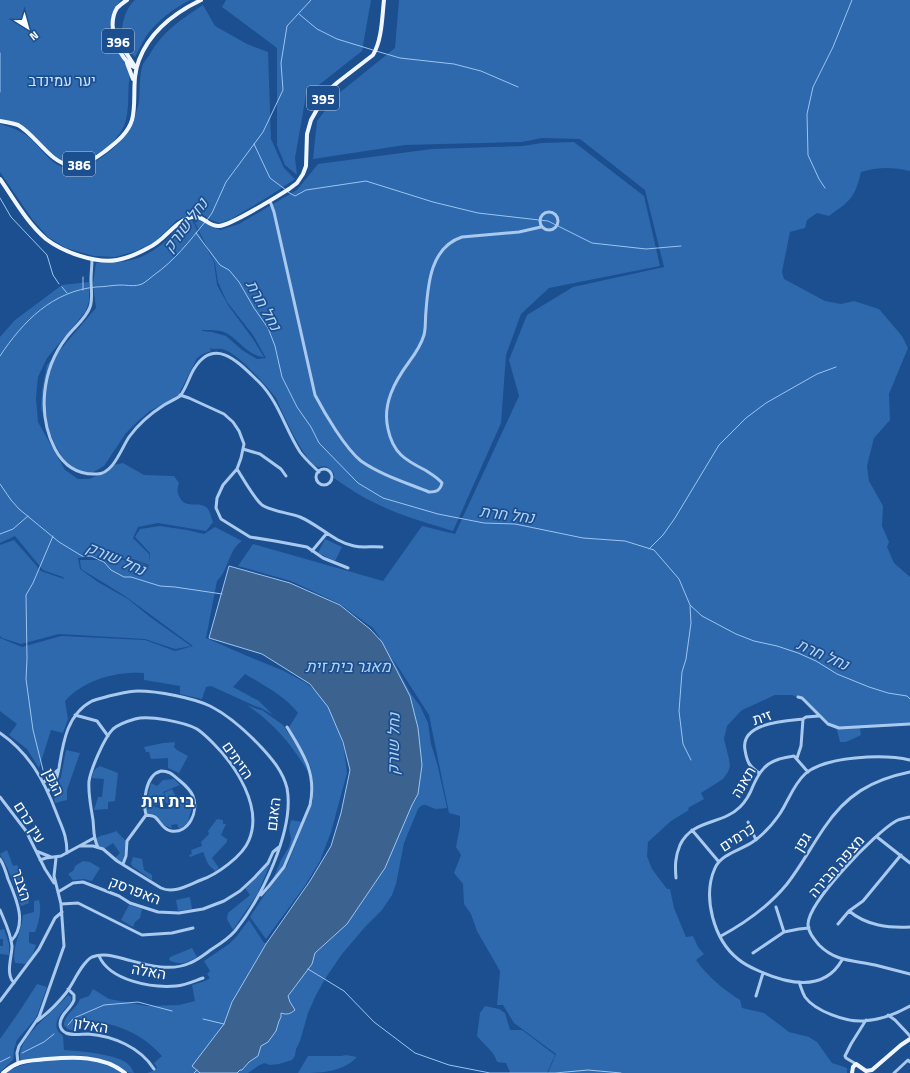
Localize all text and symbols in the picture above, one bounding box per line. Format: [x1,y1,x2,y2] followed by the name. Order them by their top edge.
[8,8,48,48] north arrow
[26,27,42,45] text: N
[102,29,134,53] road number: 396
[28,69,96,92] park label: יער עמינדב
[307,86,339,110] road number: 395
[63,152,95,176] road number: 386
[157,192,214,257] water label: נחל שורק
[240,275,288,336] water label: נחל חרת
[478,499,537,529] water label: נחל חרת
[83,535,151,582] water label: נחל שורק
[793,632,854,677] water label: נחל חרת
[305,654,391,678] water label: מאגר בית זית
[749,703,775,731] street label: זית
[380,711,406,775] water label: נחל שורק
[217,736,259,784] street label: הזיתים
[725,762,761,802] street label: תאנה
[37,764,71,800] street label: הגפן
[142,788,194,814] district label: בית זית
[8,796,52,848] street label: עין כרם
[260,796,286,832] street label: האגם
[714,817,760,857] street label: כרמים
[787,827,817,856] street label: גפן
[802,830,870,902] street label: מצפה הבירה
[6,866,38,904] street label: הצבר
[106,870,164,910] street label: האפרסק
[130,957,168,985] street label: האלה
[72,1011,110,1039] street label: האלון

